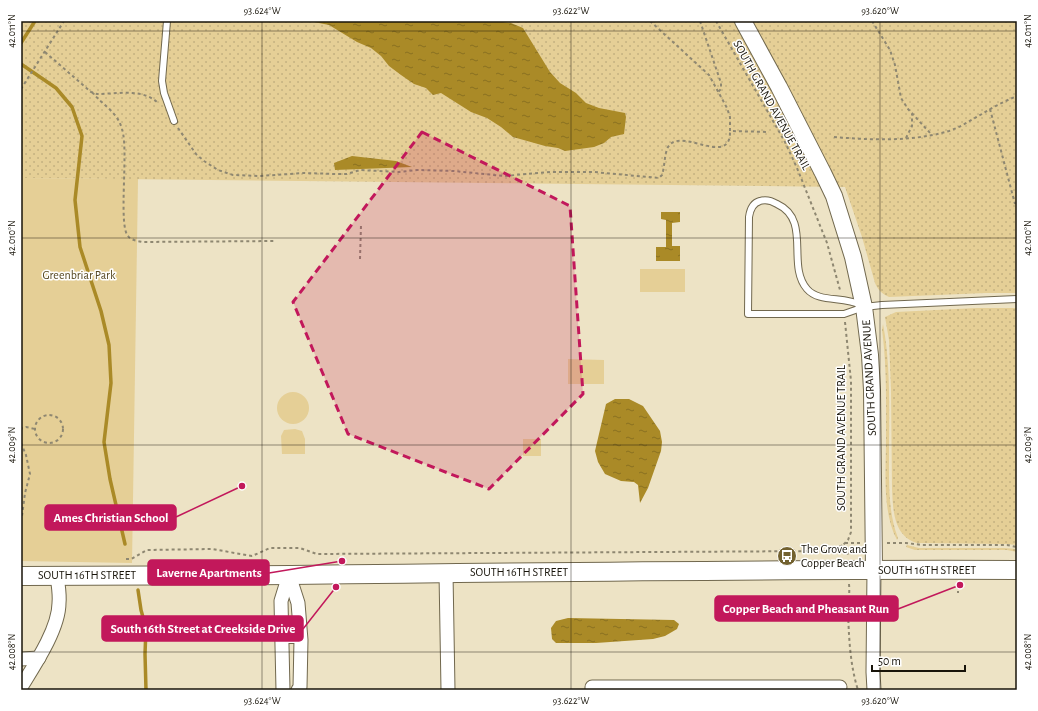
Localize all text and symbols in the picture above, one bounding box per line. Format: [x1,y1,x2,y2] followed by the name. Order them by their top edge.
[243,6,281,16] text: 93.624°W
[553,6,590,16] text: 93.622°W
[861,6,899,16] text: 93.620°W
[7,14,17,48] text: 42.011°N
[1023,14,1033,48] text: 42.011°N
[731,38,813,172] street label: SOUTH GRAND AVENUE TRAIL
[7,220,17,256] text: 42.010°N
[1023,220,1033,256] text: 42.010°N
[43,269,116,281] park label: Greenbriar Park
[860,319,878,436] street label: SOUTH GRAND AVENUE
[835,365,847,511] street label: SOUTH GRAND AVENUE TRAIL
[7,427,17,463] text: 42.009°N
[1023,427,1033,463] text: 42.009°N
[45,505,176,530] callout: Ames Christian School
[53,512,169,525] text: Ames Christian School
[801,543,867,569] place label: The Grove and Copper Beach
[776,545,798,567] bus stop icon: The Grove and Copper Beach
[148,560,269,585] callout: Laverne Apartments
[878,564,976,576] street label: SOUTH 16TH STREET
[470,566,568,578] street label: SOUTH 16TH STREET
[156,567,262,580] text: Laverne Apartments
[38,569,136,581] street label: SOUTH 16TH STREET
[715,596,898,621] callout: Copper Beach and Pheasant Run
[723,603,889,616] text: Copper Beach and Pheasant Run
[102,616,303,641] callout: South 16th Street at Creekside Drive
[111,623,295,636] text: South 16th Street at Creekside Drive
[7,634,17,670] text: 42.008°N
[1023,634,1033,670] text: 42.008°N
[872,647,965,673] scale bar
[878,655,901,667] text: 50 m
[243,696,281,706] text: 93.624°W
[553,696,590,706] text: 93.622°W
[861,696,899,706] text: 93.620°W

